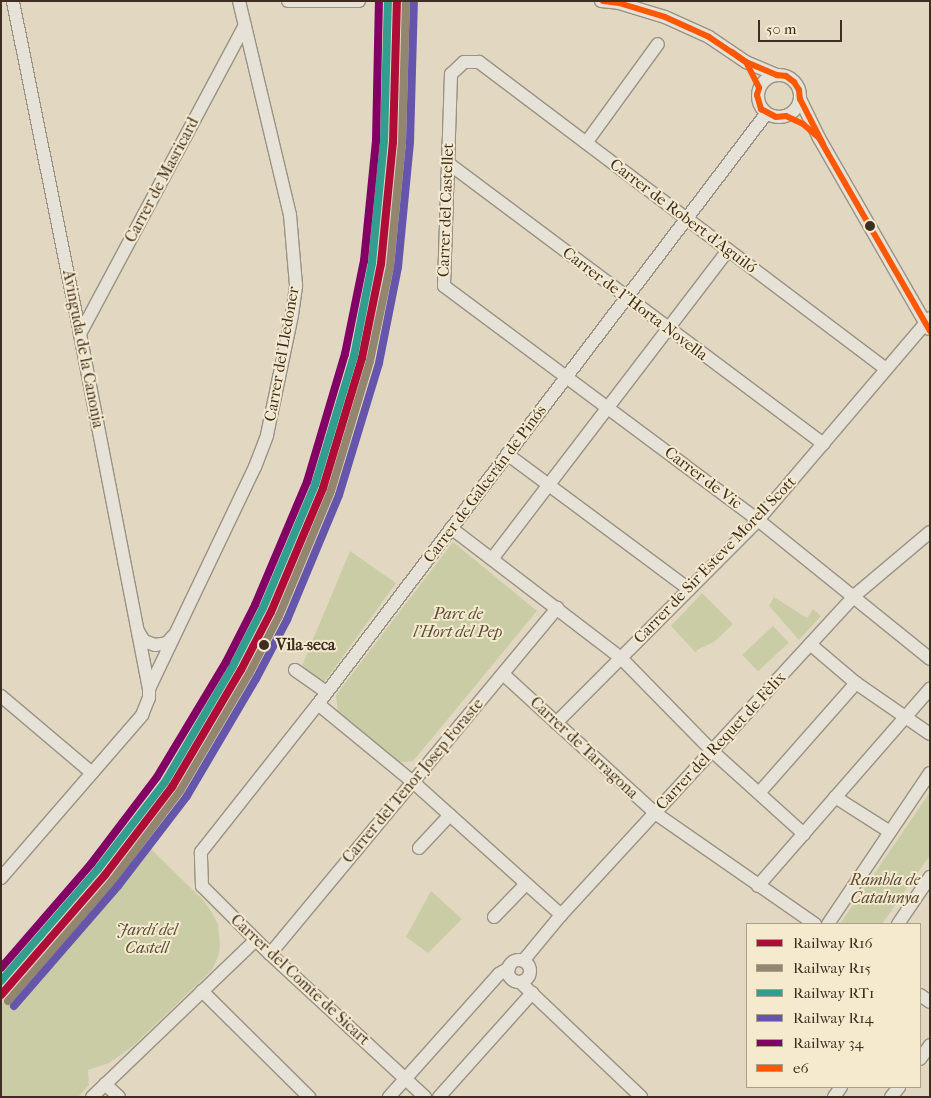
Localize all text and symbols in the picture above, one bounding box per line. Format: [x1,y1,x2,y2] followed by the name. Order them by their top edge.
[761,10,845,42] scale bar
[766,20,796,38] text: 50 m
[121,114,203,246] street label: Carrer de Masricard
[434,143,458,277] street label: Carrer del Castellet
[606,155,760,277] street label: Carrer de Robert d'Aguiló
[865,221,875,231] unlabelled marker
[559,243,711,365] street label: Carrer de l''Horta Novella
[58,268,108,430] street label: Avinguda de la Canonja
[261,285,303,423] street label: Carrer del Lledoner
[419,401,551,567] street label: Carrer de Galcerán de Pinós
[661,443,745,513] street label: Carrer de Vic
[630,472,800,648] street label: Carrer de Sir Esteve Morell Scott
[414,604,502,642] park label: Parc de l'Hort del Pep
[276,635,335,655] place label: Vila-seca
[255,636,273,654] marker: Vila-seca
[652,668,790,814] street label: Carrer del Requet de Fèlix
[526,693,642,803] street label: Carrer de Tarragona
[338,695,488,867] street label: Carrer del Tenor Josep Foraste
[850,870,920,908] park label: Rambla de Catalunya
[226,910,374,1050] street label: Carrer del Comte de Sicart
[117,920,177,958] park label: Jardí del Castell
[746,923,921,1088] legend
[793,934,873,952] text: Railway R16
[793,959,871,977] text: Railway R15
[793,984,874,1002] text: Railway RT1
[793,1009,873,1027] text: Railway R14
[793,1034,863,1052] text: Railway 34
[793,1059,809,1077] text: e6

